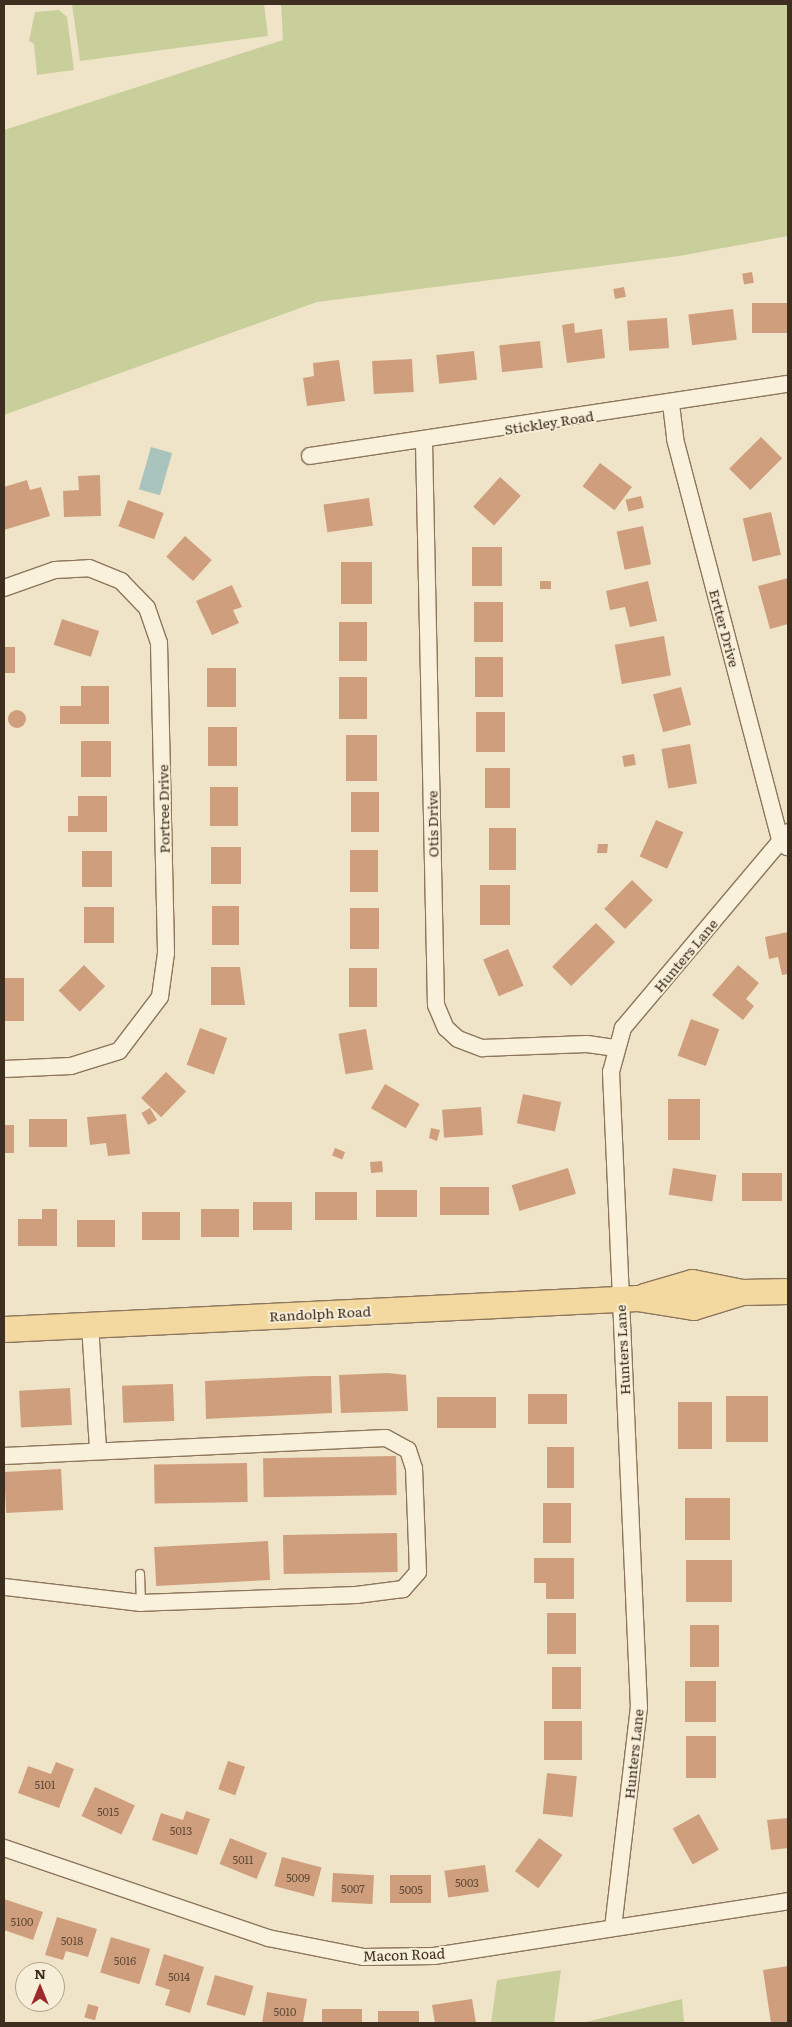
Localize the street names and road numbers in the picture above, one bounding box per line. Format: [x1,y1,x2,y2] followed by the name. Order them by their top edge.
[503,407,595,437] street label: Stickley Road
[707,587,743,669] street label: Ertter Drive
[154,764,172,854] street label: Portree Drive
[423,790,441,858] street label: Otis Drive
[650,915,720,995] street label: Hunters Lane
[269,1302,371,1324] street label: Randolph Road
[611,1304,633,1396] street label: Hunters Lane
[620,1708,646,1800] street label: Hunters Lane
[363,1944,445,1964] street label: Macon Road

